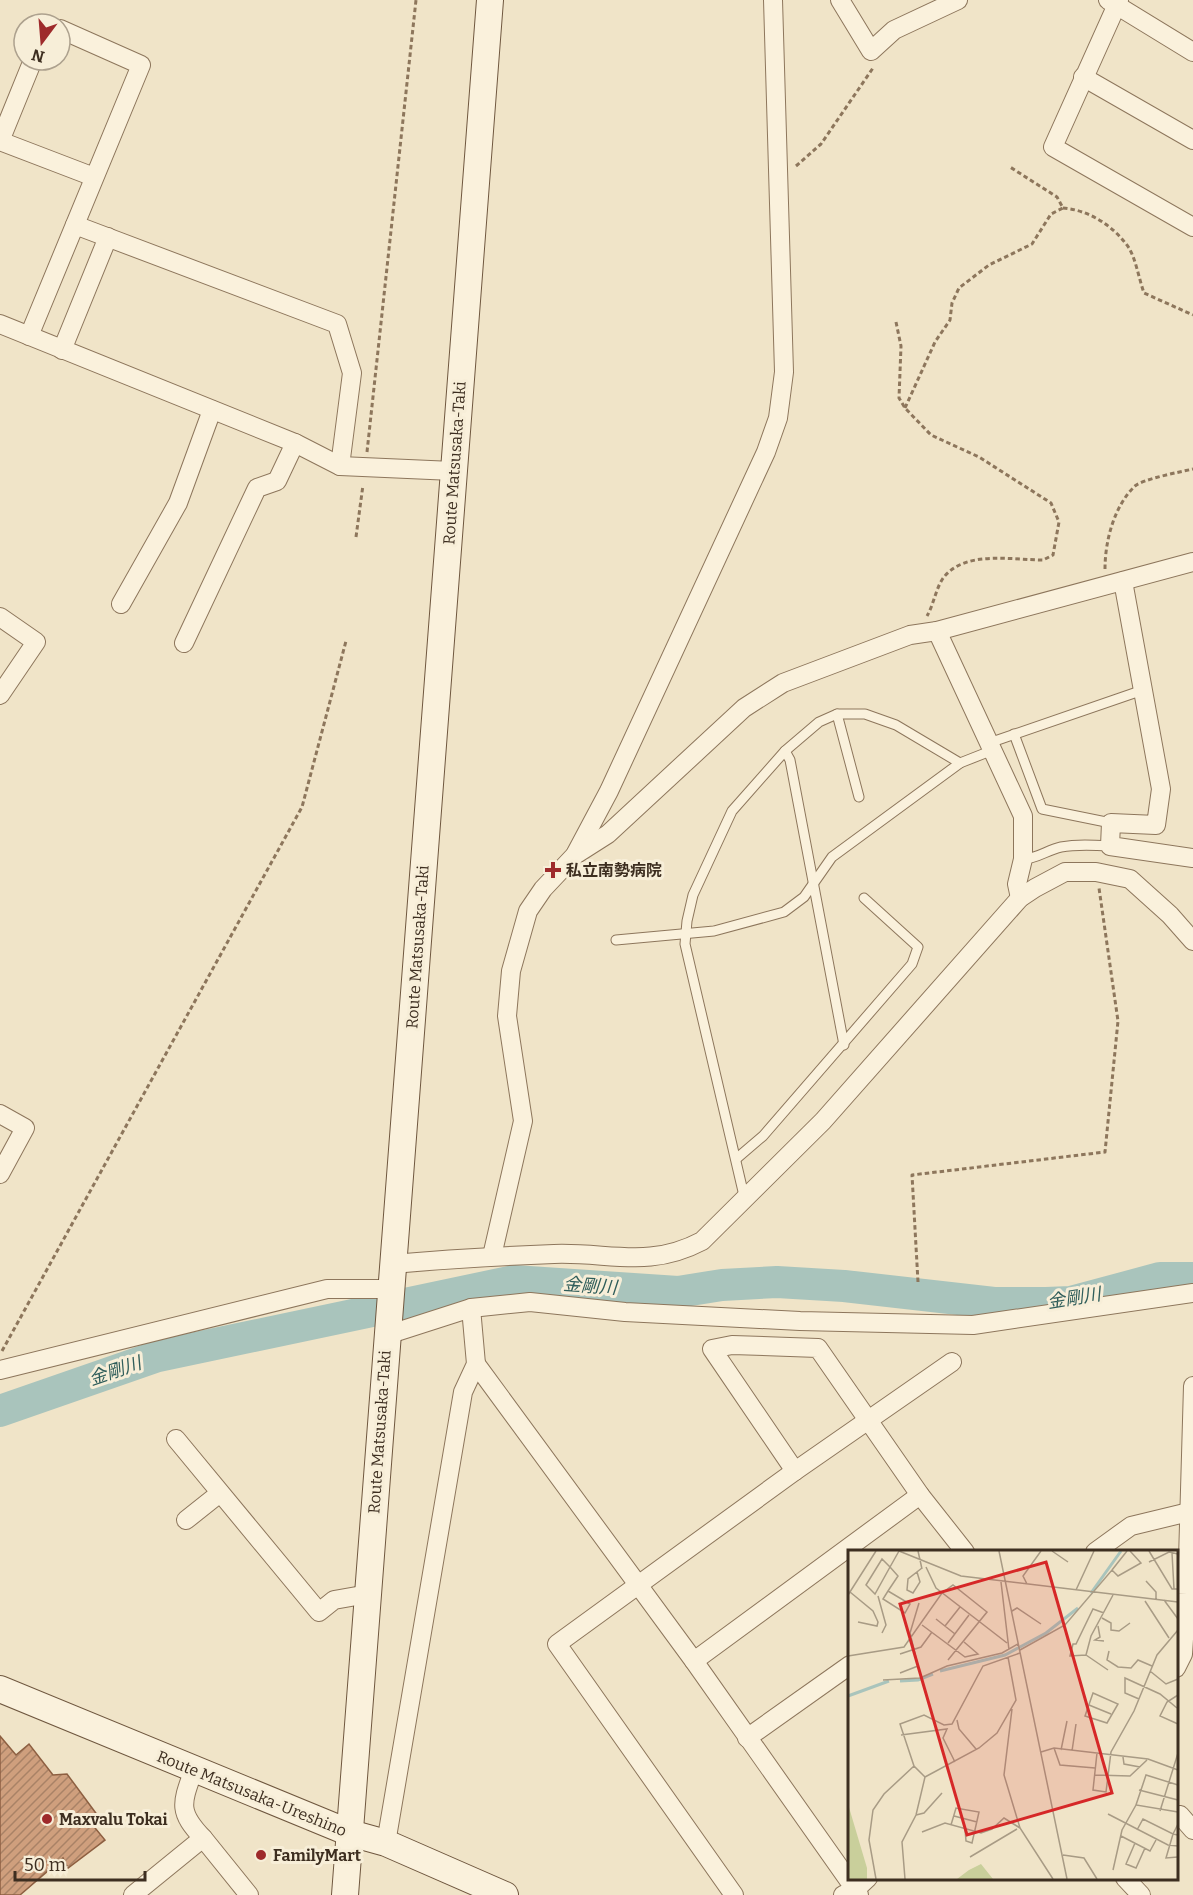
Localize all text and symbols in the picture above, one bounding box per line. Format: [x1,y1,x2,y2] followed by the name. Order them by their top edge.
[12,12,72,72] north arrow
[29,45,47,67] text: N
[439,380,470,545] street label: Route Matsusaka-Taki
[544,861,562,879] marker: 私立南勢病院
[566,861,662,880] place label: 私立南勢病院
[402,864,433,1029] street label: Route Matsusaka-Taki
[562,1273,620,1299] water label: 金剛川
[1046,1283,1104,1313] water label: 金剛川
[364,1349,395,1514] street label: Route Matsusaka-Taki
[86,1351,146,1390] water label: 金剛川
[848,1550,1178,1880] inset map
[154,1747,349,1840] street label: Route Matsusaka-Ureshino
[59,1810,168,1829] place label: Maxvalu Tokai
[40,1812,54,1826] marker: Maxvalu Tokai
[15,1844,146,1882] scale bar
[273,1846,362,1865] place label: FamilyMart
[254,1848,268,1862] marker: FamilyMart
[24,1854,66,1876] text: 50 m

